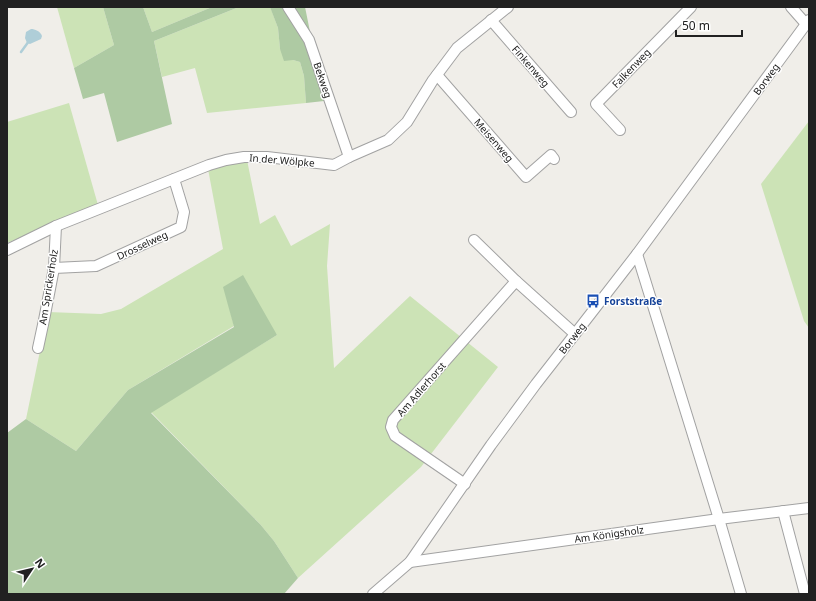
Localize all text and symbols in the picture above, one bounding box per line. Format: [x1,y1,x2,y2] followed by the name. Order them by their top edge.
[676,12,742,38] scale bar
[682,17,710,34] text: 50 m
[509,42,553,90] street label: Finkenweg
[609,45,653,91] street label: Falkenweg
[310,60,336,100] street label: Bekweg
[750,60,782,98] street label: Borweg
[471,115,517,165] street label: Meisenweg
[249,150,316,170] street label: In der Wölpke
[114,227,170,263] street label: Drosselweg
[35,248,61,326] street label: Am Sprickerholz
[585,293,601,309] bus stop icon: Forststraße
[604,294,662,308] place label: Forststraße
[555,319,589,357] street label: Borweg
[393,358,449,419] street label: Am Adlerhorst
[573,522,645,546] street label: Am Königsholz
[12,549,52,589] north arrow
[32,555,49,571] text: N

